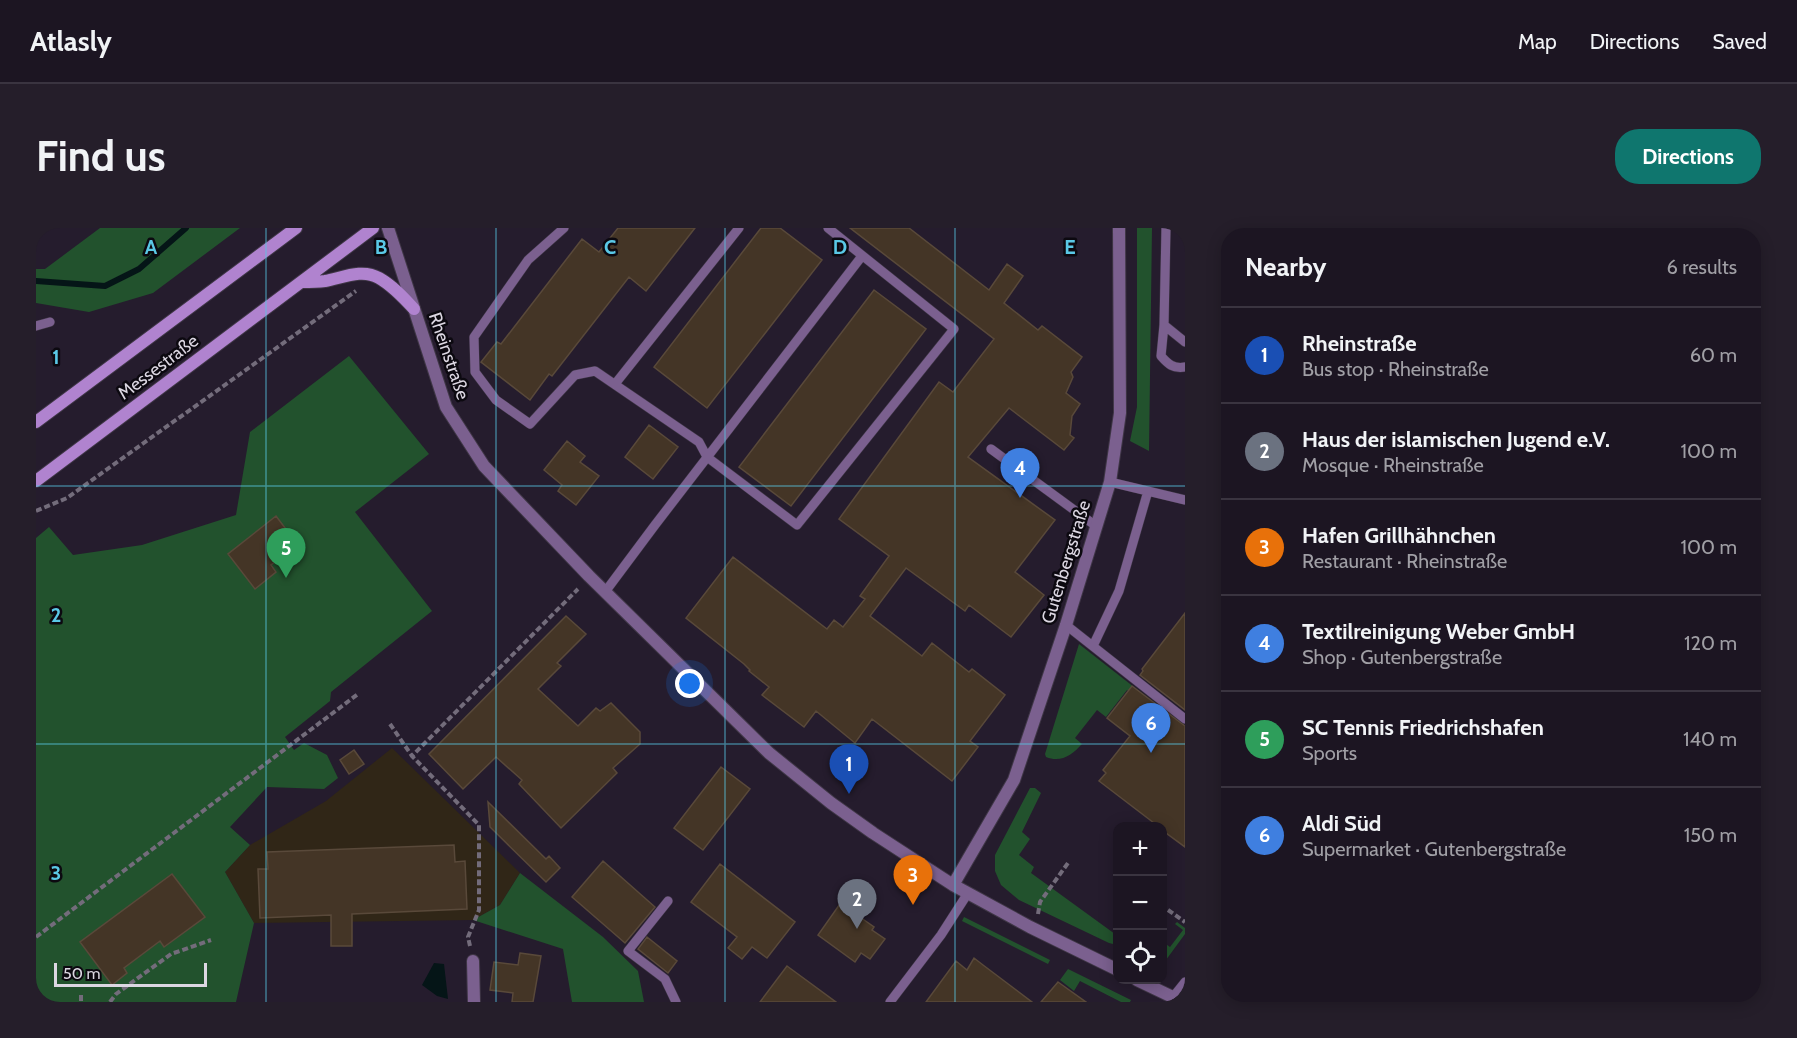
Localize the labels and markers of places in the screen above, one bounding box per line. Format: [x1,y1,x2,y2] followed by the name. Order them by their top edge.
[1000,448,1040,498] pin: 4
[266,528,306,578] pin: 5
[1132,704,1170,753] pin: 6
[830,744,868,794] pin: 1
[894,856,932,905] pin: 3
[838,880,876,929] pin: 2

